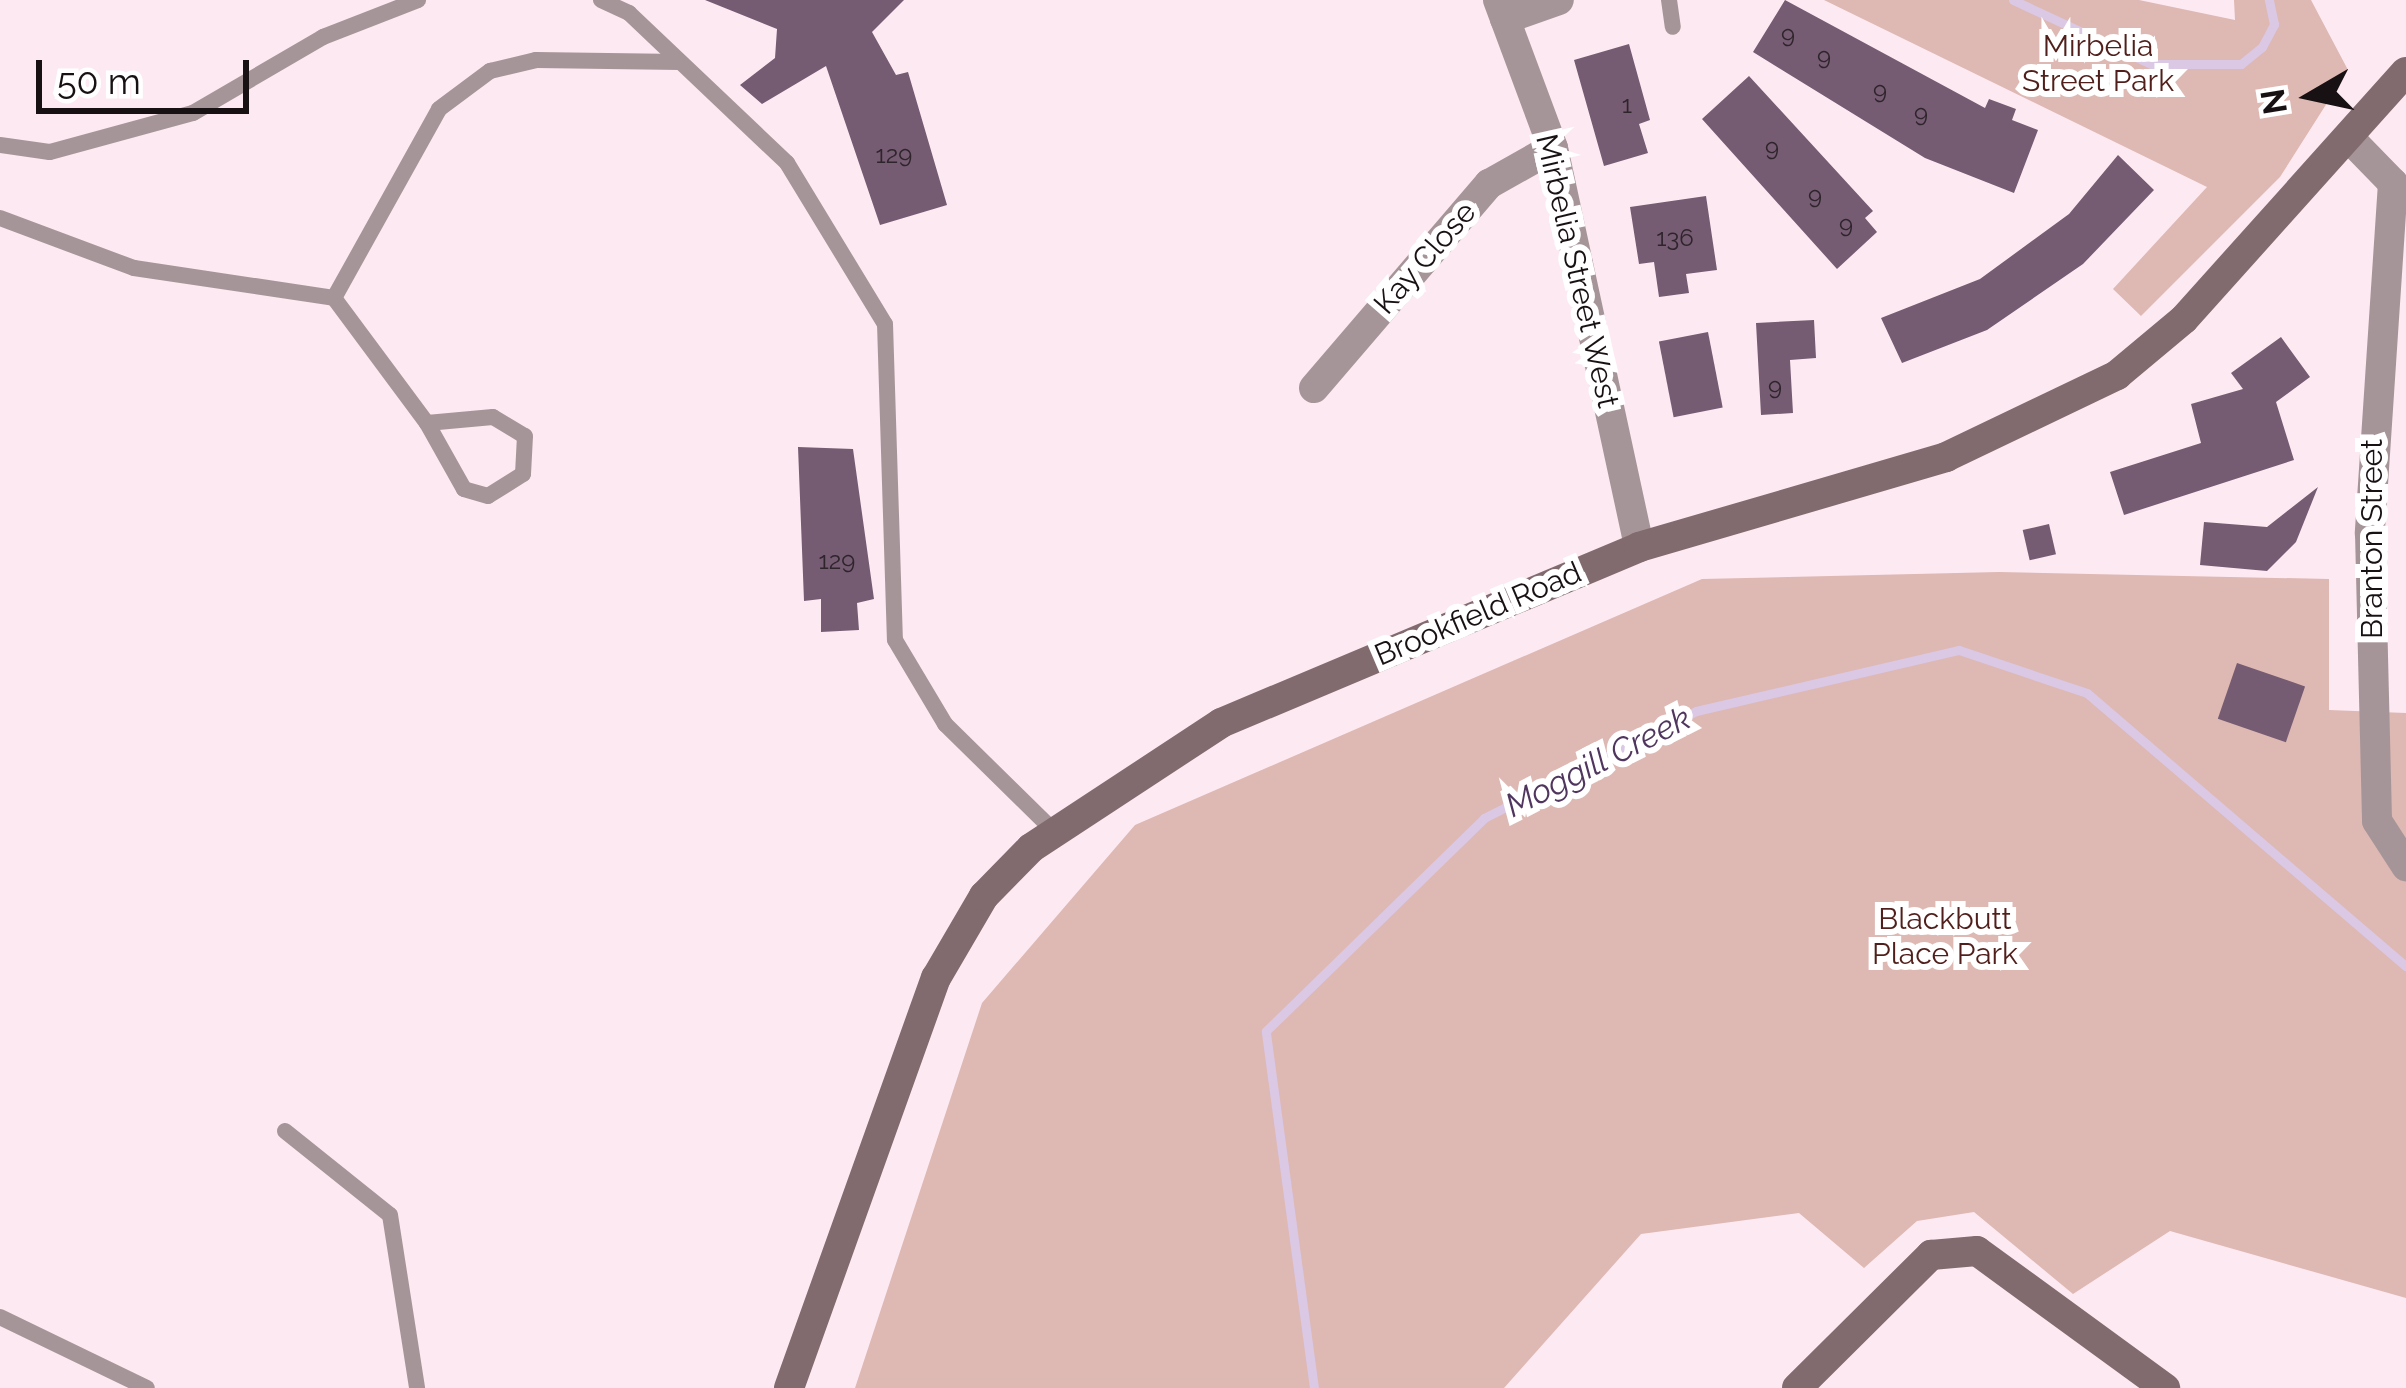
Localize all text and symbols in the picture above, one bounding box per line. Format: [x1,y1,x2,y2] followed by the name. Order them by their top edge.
[1781,21,1795,49] house number: 9
[2022,28,2174,98] park label: Mirbelia Street Park
[42,36,255,110] scale bar
[2250,36,2370,156] north arrow
[1817,43,1831,71] house number: 9
[57,60,141,102] text: 50 m
[1873,77,1887,105] house number: 9
[2253,86,2295,117] text: N
[1622,91,1632,119] house number: 1
[1914,100,1928,128] house number: 9
[1528,130,1626,412] street label: Mirbelia Street West
[1765,134,1779,162] house number: 9
[876,141,912,169] house number: 129
[1808,182,1822,210] house number: 9
[1366,194,1484,322] street label: Kay Close
[1839,211,1853,239] house number: 9
[1656,224,1694,252] house number: 136
[1768,373,1782,401] house number: 9
[2354,439,2390,639] street label: Branton Street
[819,547,855,575] house number: 129
[1369,554,1587,674] street label: Brookfield Road
[1498,698,1698,826] water label: Moggill Creek
[1872,901,2018,972] park label: Blackbutt Place Park

